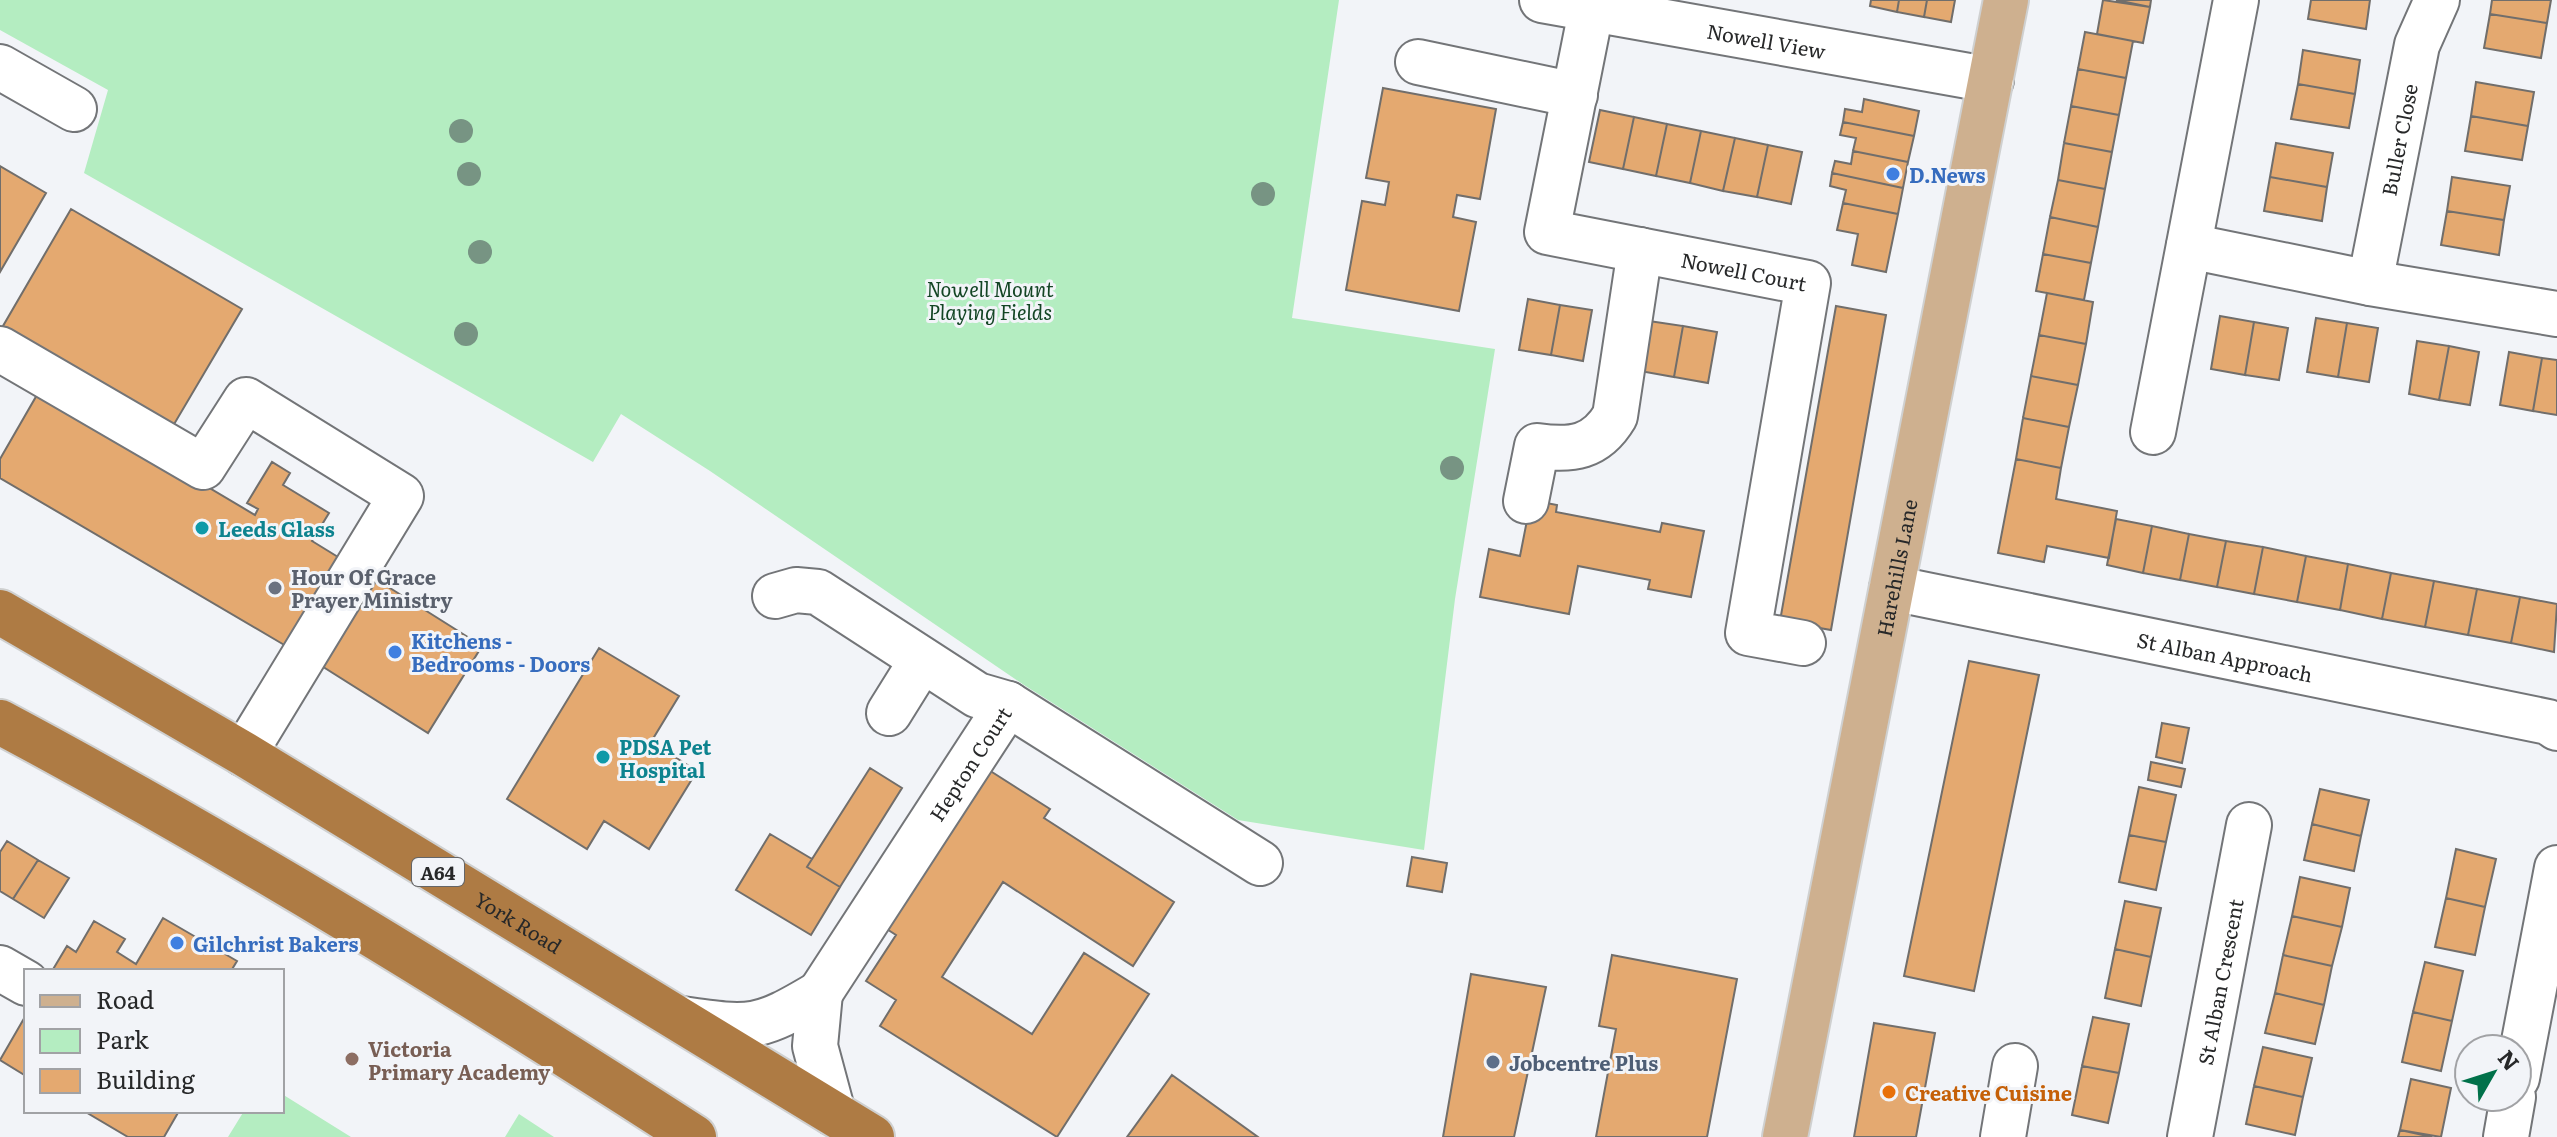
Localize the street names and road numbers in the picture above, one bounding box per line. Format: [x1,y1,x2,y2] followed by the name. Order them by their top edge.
[1705,15,1829,65] street label: Nowell View
[2373,81,2424,199] street label: Buller Close
[1678,244,1809,297] street label: Nowell Court
[1868,496,1924,639] street label: Harehills Lane
[2135,623,2316,689] street label: St Alban Approach
[921,700,1018,827] street label: Hepton Court
[412,858,464,886] road number: A64
[469,883,568,960] street label: York Road
[2189,896,2250,1067] street label: St Alban Crescent

